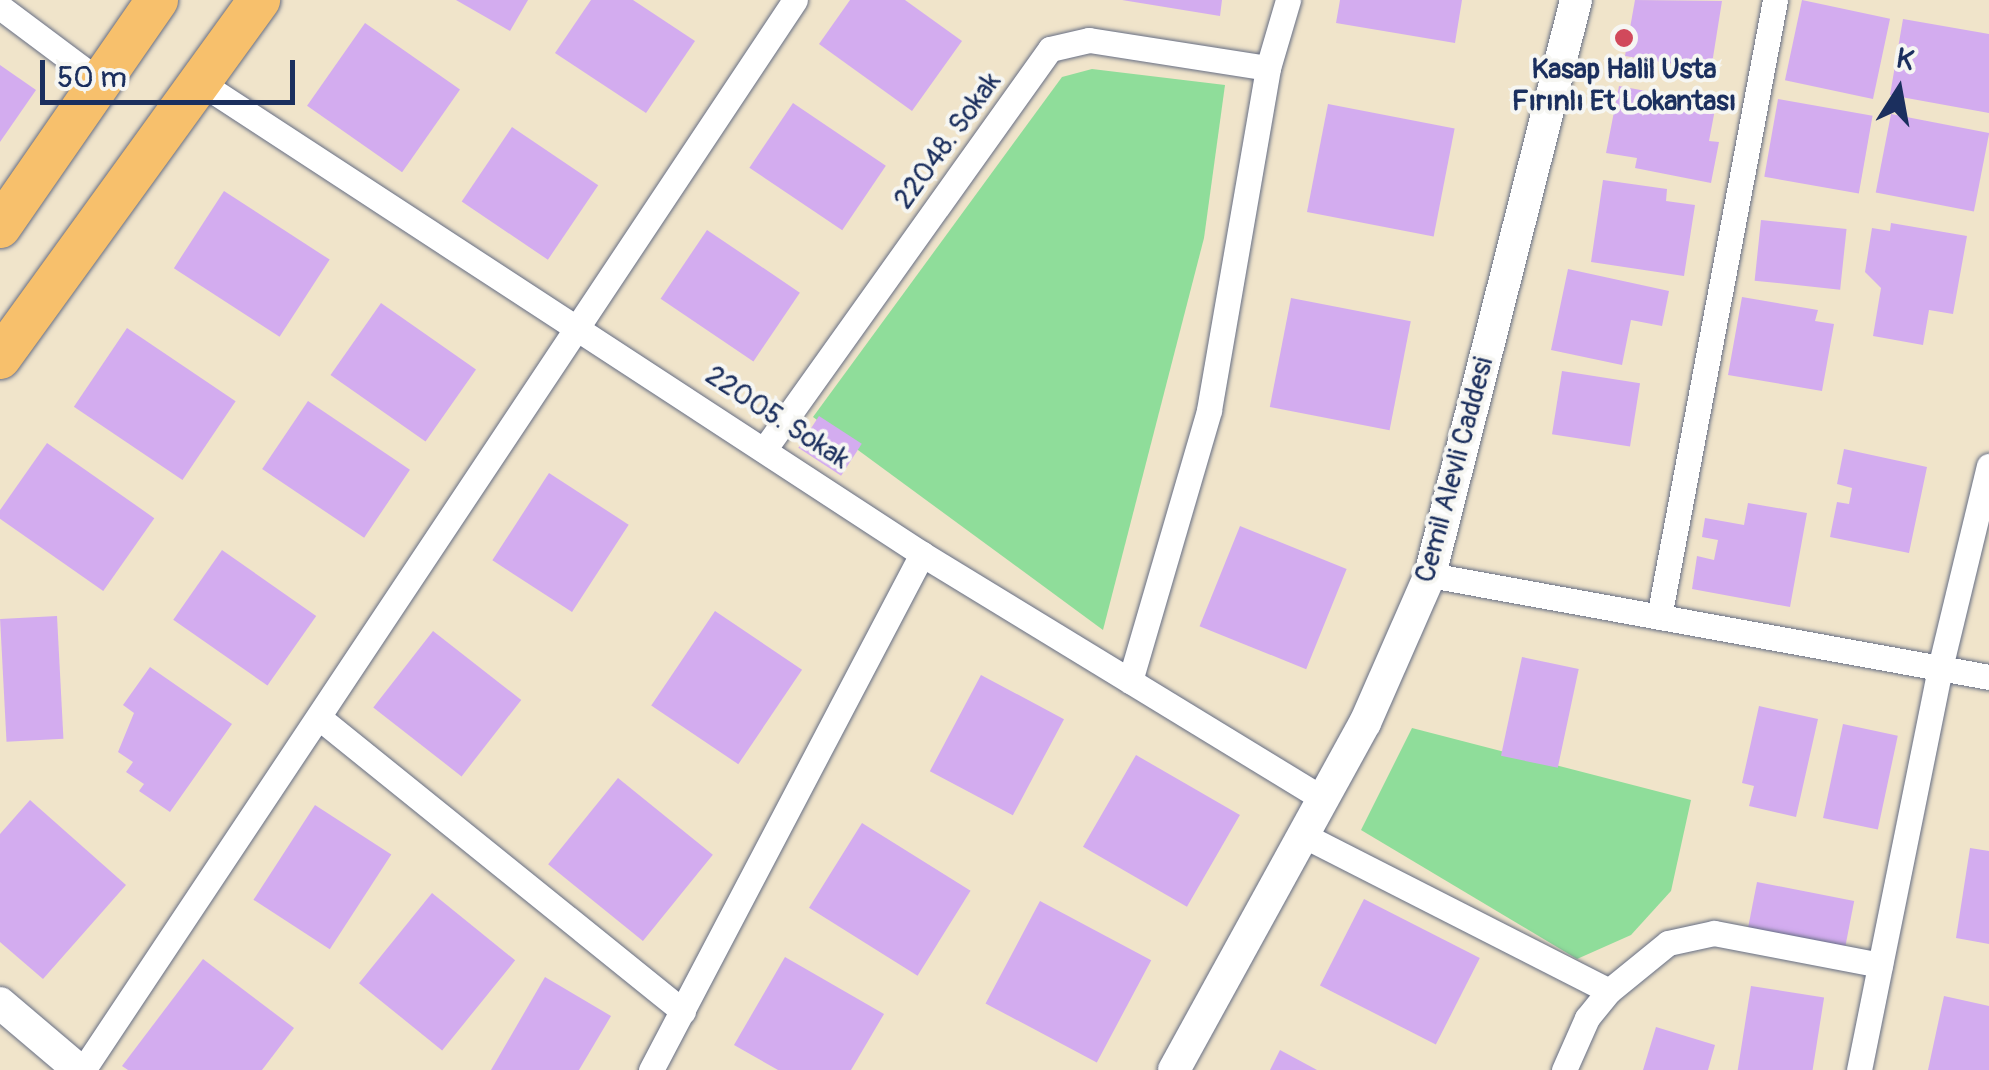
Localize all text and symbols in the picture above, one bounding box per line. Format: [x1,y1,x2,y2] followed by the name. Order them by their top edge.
[1613,27,1635,49] marker: Kasap Halil Usta Fırınlı Et Lokantası
[45,40,300,102] scale bar
[1849,40,1949,140] north arrow
[1893,41,1916,79] text: K
[1512,53,1736,119] place label: Kasap Halil Usta Fırınlı Et Lokantası
[57,59,127,96] text: 50 m
[887,66,1009,216] street label: 22048. Sokak
[1409,354,1501,586] street label: Cemil Alevli Caddesi
[699,359,855,477] street label: 22005. Sokak

